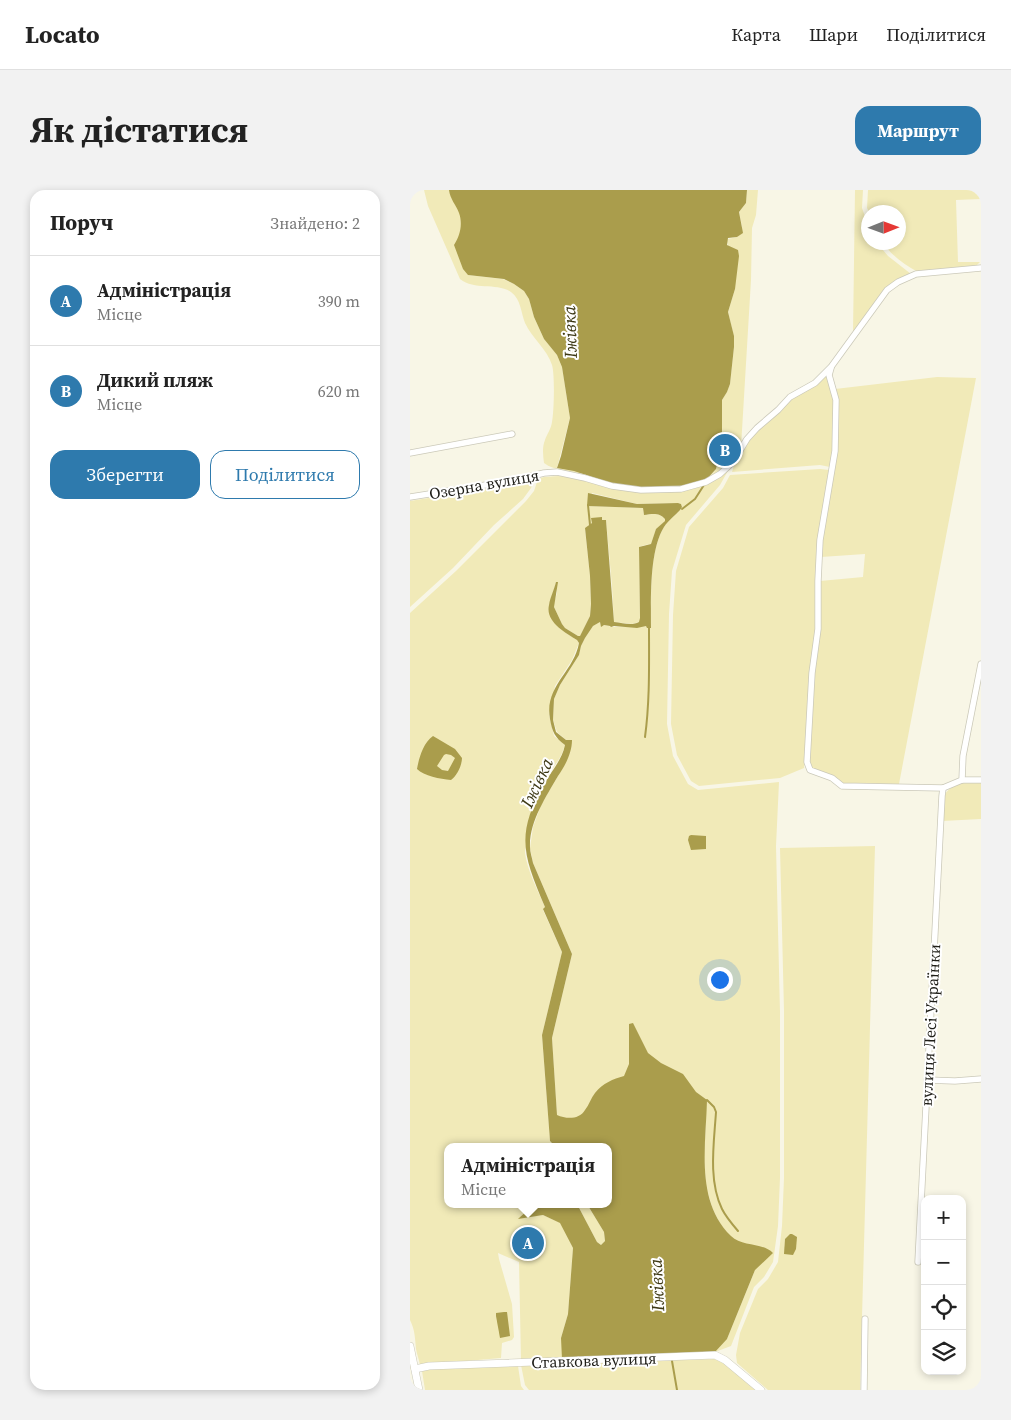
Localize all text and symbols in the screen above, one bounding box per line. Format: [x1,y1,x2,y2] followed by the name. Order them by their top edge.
[25,18,100,51] text: Locato
[731,22,781,47] text: Карта
[809,22,858,47] text: Шари
[886,22,986,47] text: Поділитися
[30,106,248,154] text: Як дістатися
[855,106,981,155] button: Маршрут
[861,205,906,250] north arrow
[50,208,113,237] text: Поруч
[270,212,360,234] text: Знайдено: 2
[97,277,231,303] text: Адміністрація
[61,290,71,312] text: A
[318,290,360,312] text: 390 m
[97,303,142,325] text: Місце
[556,305,583,360] water label: Іжівка
[97,367,213,393] text: Дикий пляж
[61,380,71,402] text: B
[318,380,360,402] text: 620 m
[97,393,142,415] text: Місце
[709,431,741,469] pin: B
[50,450,200,499] button: Зберегти
[210,450,360,499] button: Поділитися
[427,463,541,505] street label: Озерна вулиця
[514,753,559,813] water label: Іжівка
[915,943,945,1107] street label: вулиця Лесі Українки
[707,967,733,993] your location
[444,1143,612,1208] popup
[461,1152,595,1178] text: Адміністрація
[461,1178,506,1200] text: Місце
[921,1195,966,1375] map controls
[921,1195,966,1240] button: +
[512,1224,544,1262] pin: A
[921,1240,966,1285] button: −
[643,1258,670,1313] water label: Іжівка
[921,1285,966,1330] button: locate
[921,1330,966,1375] button: layers
[531,1347,657,1373] street label: Ставкова вулиця

